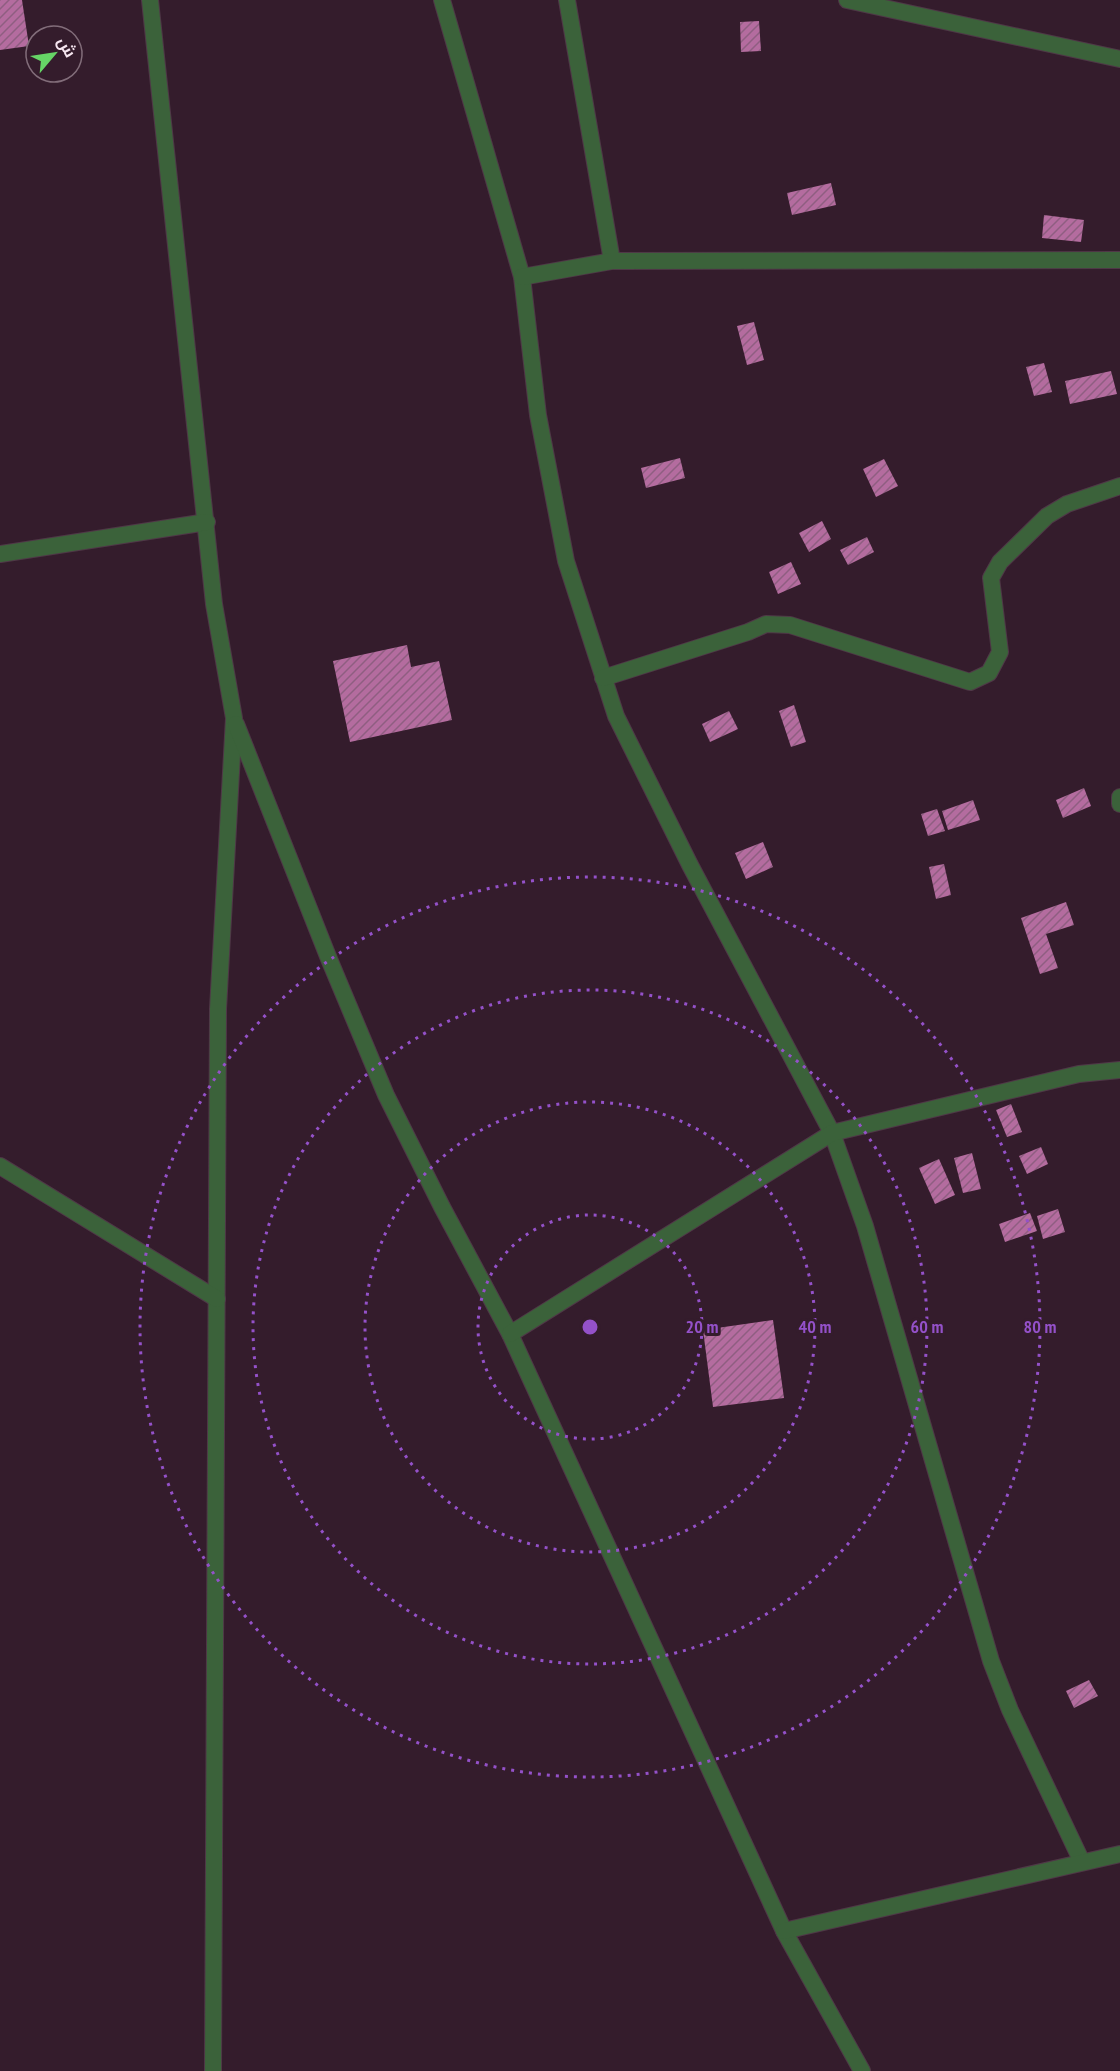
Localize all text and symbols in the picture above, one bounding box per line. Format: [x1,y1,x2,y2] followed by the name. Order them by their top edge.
[24,24,84,84] north arrow
[53,33,81,61] text: ش
[686,1315,718,1338] text: 20 m
[799,1315,831,1338] text: 40 m
[911,1315,943,1338] text: 60 m
[1024,1315,1056,1338] text: 80 m
[580,1317,600,1337] centre of rings

